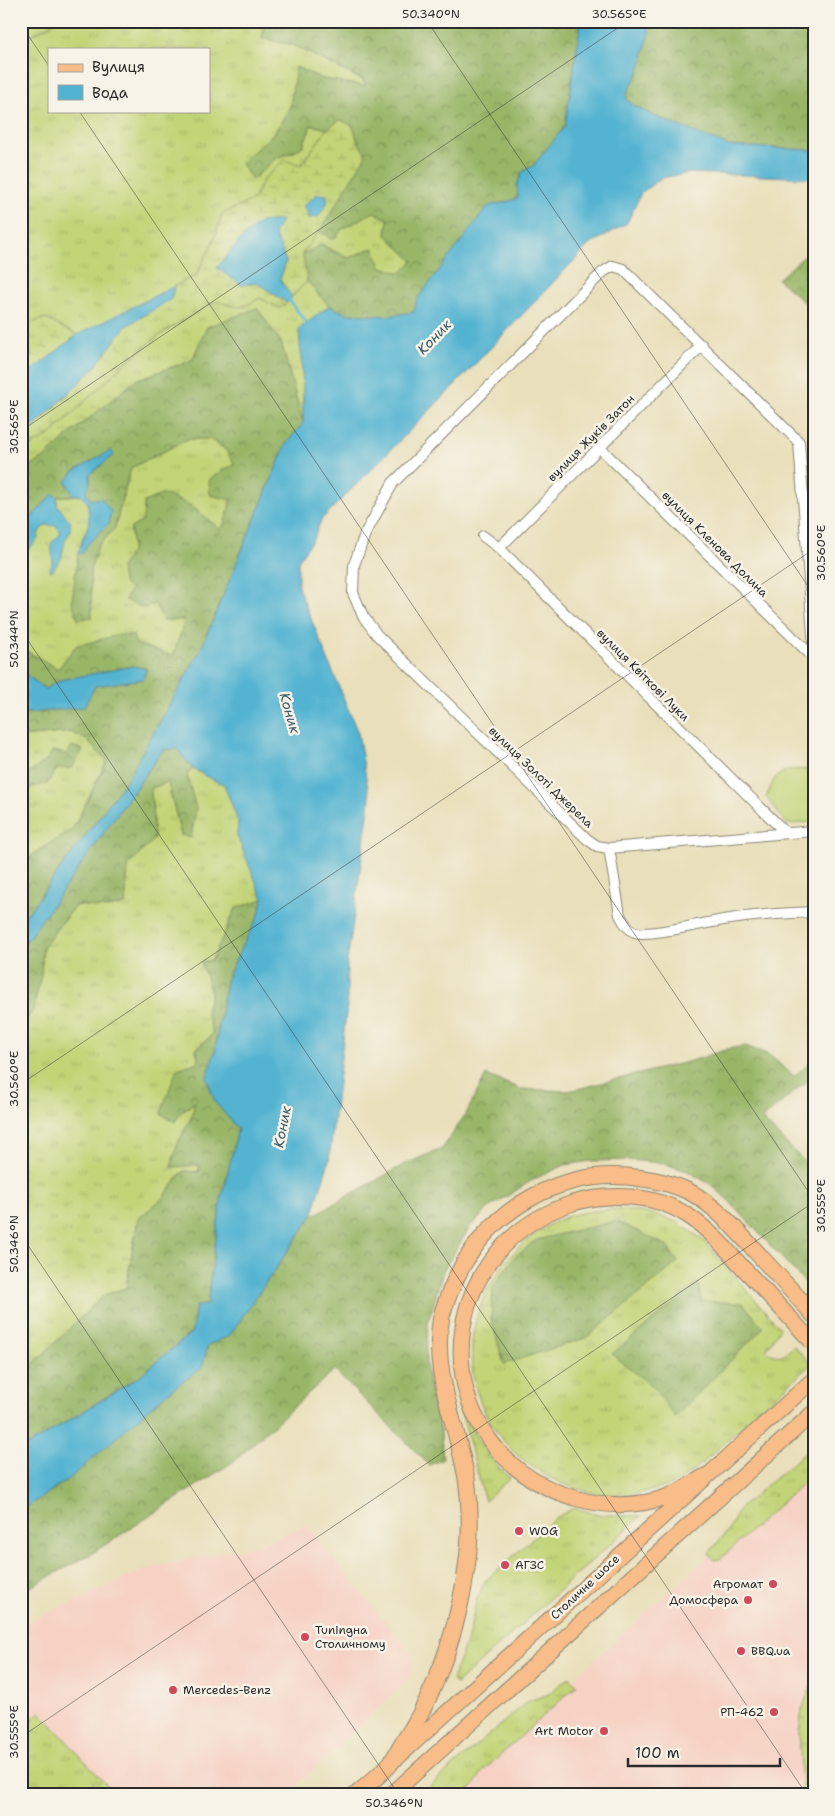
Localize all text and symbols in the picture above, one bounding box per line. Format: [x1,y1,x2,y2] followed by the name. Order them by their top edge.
[402,6,460,22] text: 50.340°N
[591,6,647,22] text: 30.565°E
[48,48,210,112] legend
[92,57,145,77] text: Вулиця
[92,83,129,103] text: Вода
[413,315,455,358] water label: Коник
[544,391,638,485] street label: вулиця Жуків Затон
[6,399,22,455] text: 30.565°E
[658,487,772,601] street label: вулиця Кленова Долина
[813,525,829,581] text: 30.560°E
[6,610,22,668] text: 50.344°N
[593,625,693,725] street label: вулиця Квіткові Луки
[276,691,305,736] water label: Коник
[485,723,597,832] street label: вулиця Золоті Джерела
[6,1051,22,1107] text: 30.560°E
[269,1104,295,1149] water label: Коник
[813,1179,829,1233] text: 30.555°E
[6,1215,22,1273] text: 50.346°N
[529,1523,558,1539] place label: WOG
[513,1525,525,1537] marker: WOG
[547,1551,623,1623] street label: Столичне шосе
[515,1557,544,1573] place label: АГЗС
[499,1559,511,1571] marker: АГЗС
[713,1576,764,1592] place label: Агромат
[767,1578,779,1590] marker: Агромат
[669,1592,739,1608] place label: Домосфера
[742,1594,754,1606] marker: Домосфера
[315,1622,386,1652] place label: Tuningна Столичному
[299,1631,311,1643] marker: Tuningна Столичному
[751,1643,791,1659] place label: BBQ.ua
[735,1645,747,1657] marker: BBQ.ua
[183,1682,271,1698] place label: Mercedes-Benz
[167,1684,179,1696] marker: Mercedes-Benz
[720,1704,764,1720] place label: РП-462
[6,1705,22,1759] text: 30.555°E
[768,1706,780,1718] marker: РП-462
[534,1723,594,1739] place label: Art Motor
[598,1725,610,1737] marker: Art Motor
[628,1736,780,1768] scale bar
[635,1743,680,1763] text: 100 m
[365,1795,423,1811] text: 50.346°N

